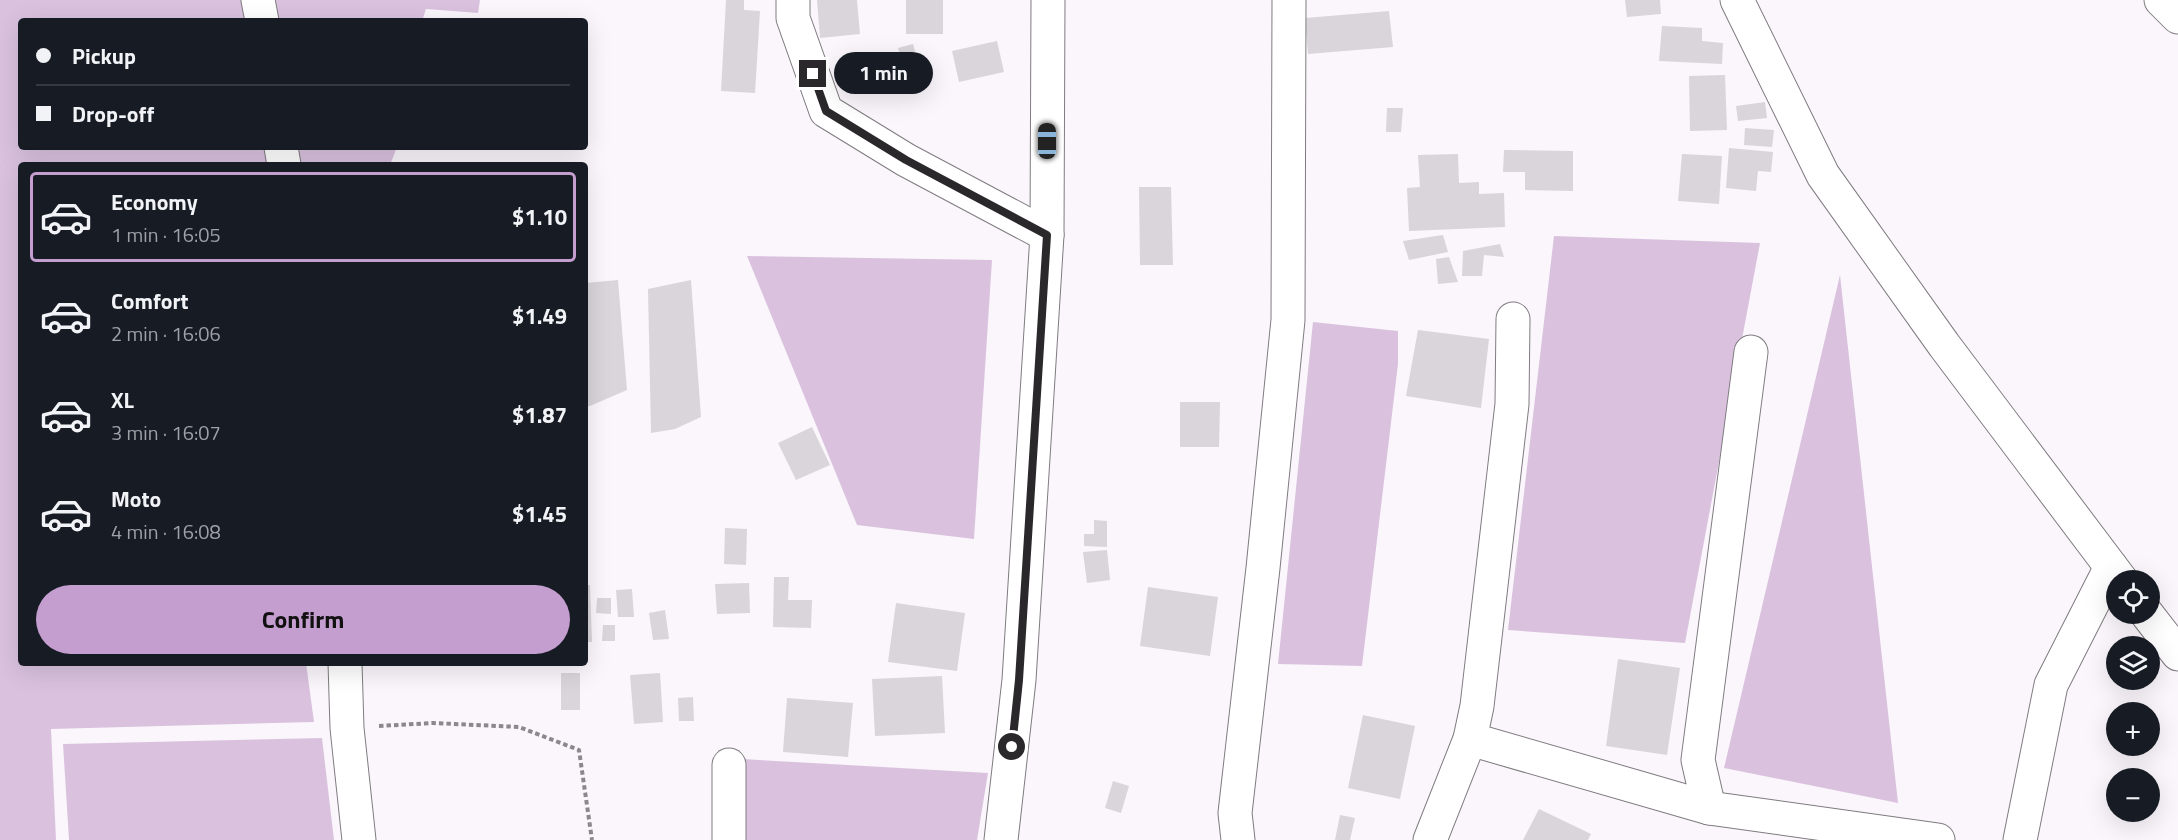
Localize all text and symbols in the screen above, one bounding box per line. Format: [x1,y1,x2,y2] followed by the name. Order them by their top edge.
[72,39,136,73] text: Pickup
[834,53,933,95] callout: 1 min
[859,57,908,88] text: 1 min
[799,60,826,87] route end
[72,97,154,131] text: Drop-off
[1038,123,1056,159] car
[111,185,198,219] text: Economy
[39,190,93,244] icon: car
[512,200,567,234] text: $1.10
[111,219,221,250] text: 1 min · 16:05
[111,284,189,318] text: Comfort
[39,289,93,343] icon: car
[512,299,567,333] text: $1.49
[111,318,221,349] text: 2 min · 16:06
[111,383,134,417] text: XL
[39,388,93,442] icon: car
[512,398,567,432] text: $1.87
[111,417,221,448] text: 3 min · 16:07
[111,482,161,516] text: Moto
[39,487,93,541] icon: car
[512,497,567,531] text: $1.45
[111,516,221,547] text: 4 min · 16:08
[2106,570,2160,822] map controls
[2106,570,2160,624] button: locate
[36,585,570,654] button: Confirm
[2106,636,2160,690] button: layers
[2106,702,2160,756] button: +
[998,733,1025,760] route start
[2106,768,2160,822] button: −

